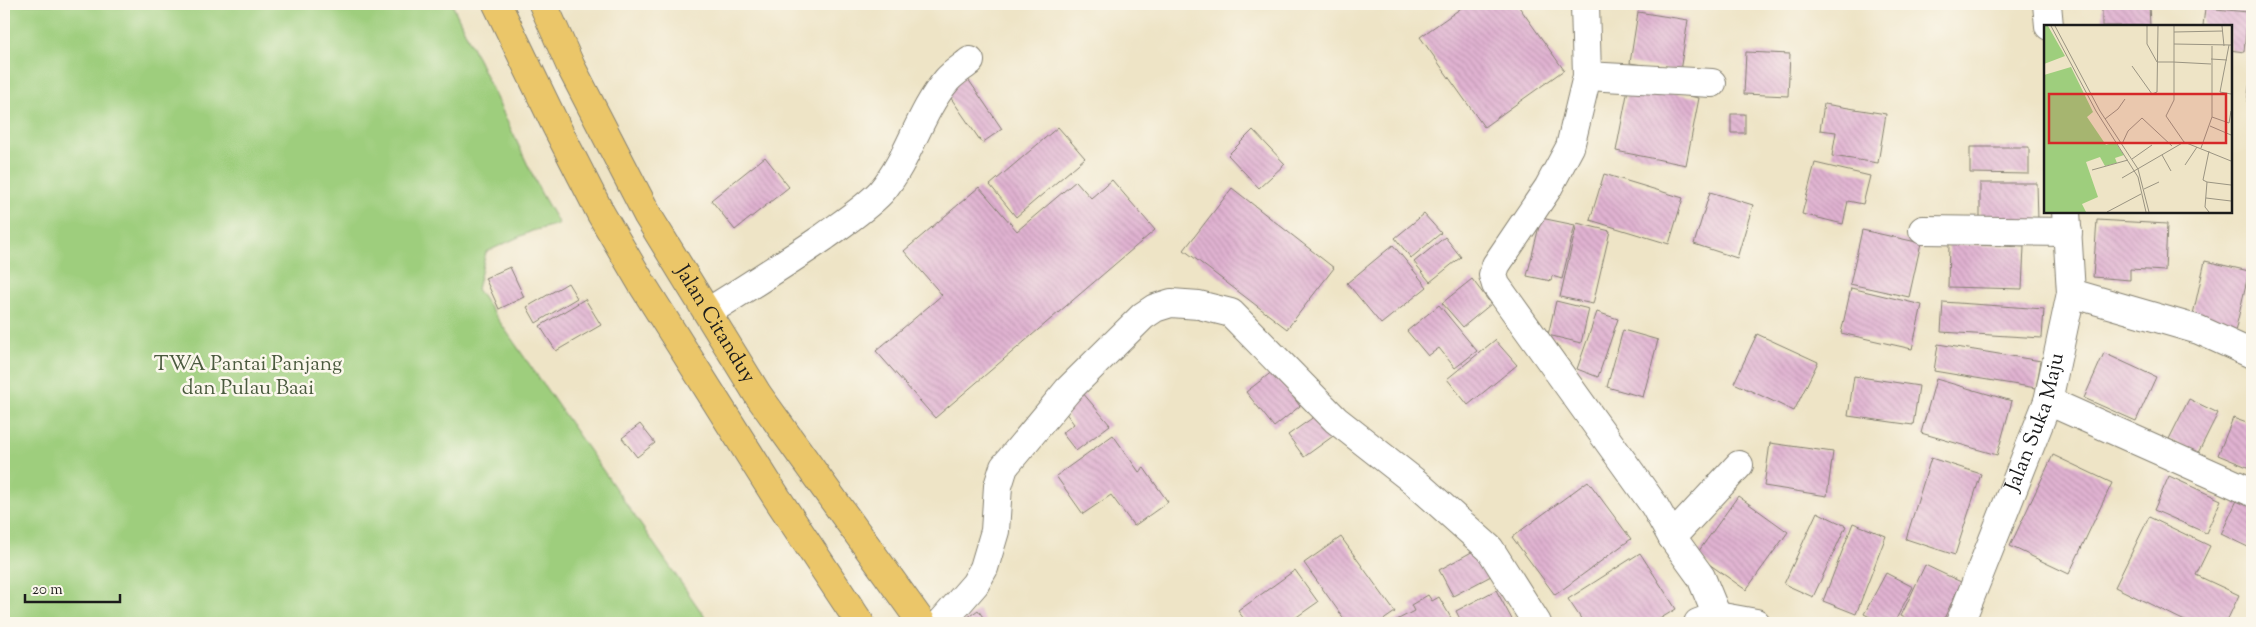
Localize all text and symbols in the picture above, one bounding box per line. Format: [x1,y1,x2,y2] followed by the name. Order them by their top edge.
[2044,25,2231,212] inset map
[666,259,763,390] street label: Jalan Citanduy
[154,350,342,404] park label: TWA Pantai Panjang dan Pulau Baai
[1998,350,2073,497] street label: Jalan Suka Maju
[25,572,120,604] scale bar
[32,580,63,601] text: 20 m

